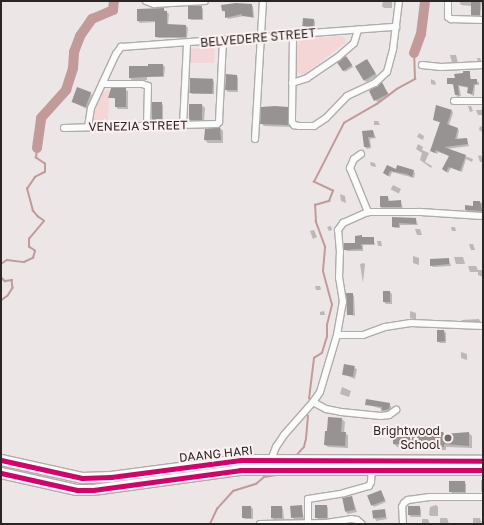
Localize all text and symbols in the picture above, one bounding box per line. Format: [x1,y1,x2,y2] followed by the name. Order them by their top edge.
[200,26,316,50] street label: BELVEDERE STREET
[88,118,188,134] street label: VENEZIA STREET
[373,424,440,452] place label: Brightwood School
[443,433,453,443] marker: Brightwood School
[178,443,254,465] street label: DAANG HARI

